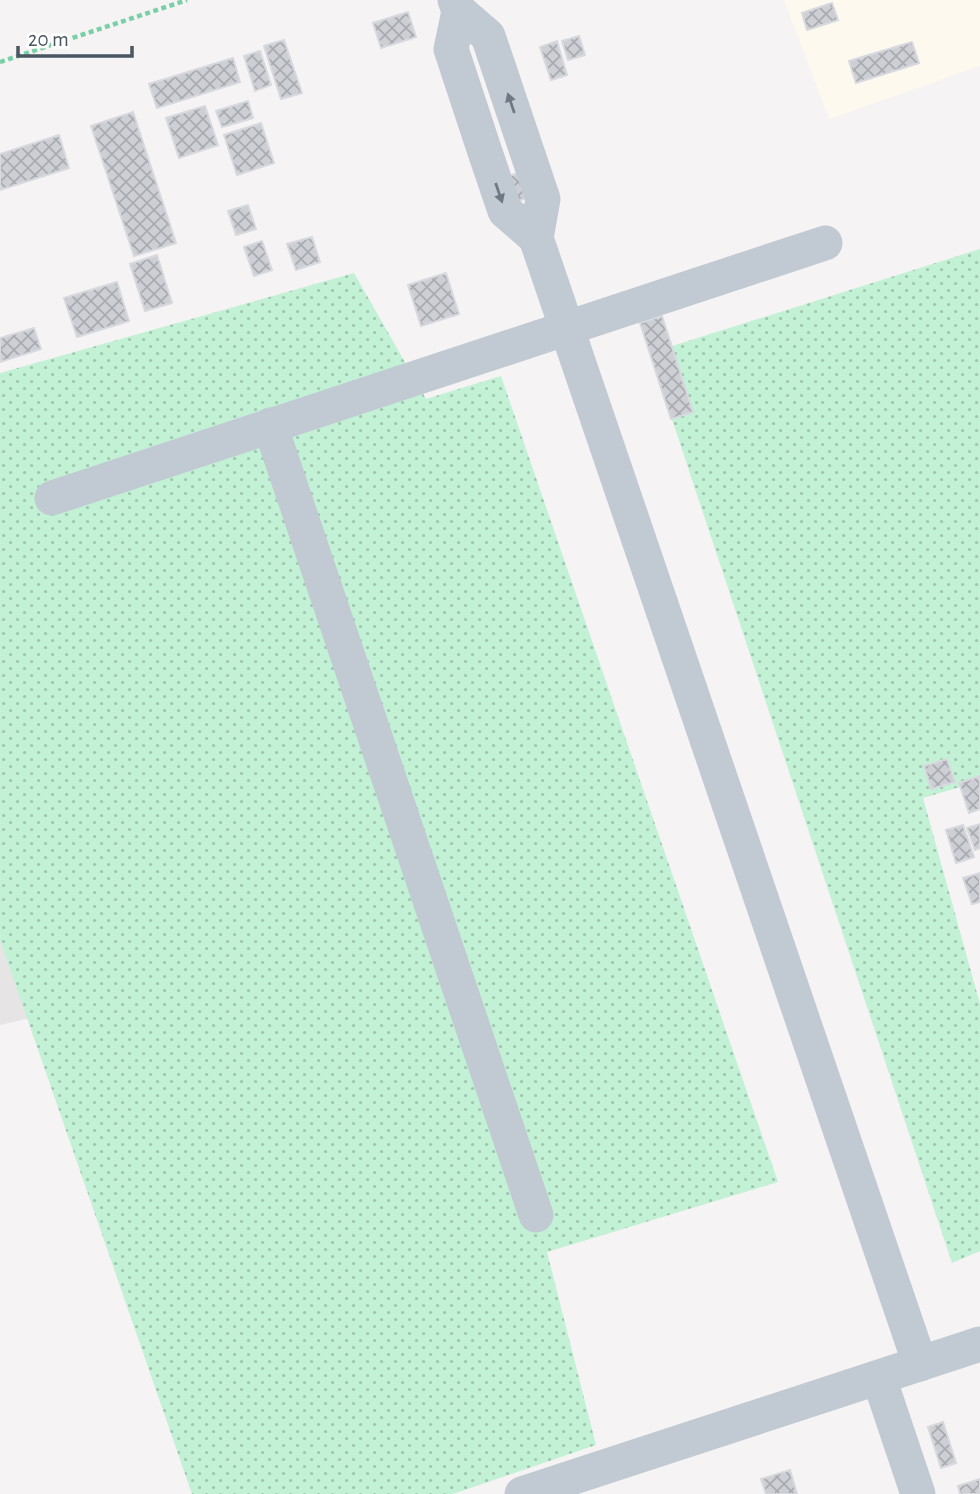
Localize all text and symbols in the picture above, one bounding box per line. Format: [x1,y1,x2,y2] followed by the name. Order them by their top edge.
[18,14,131,58] scale bar
[28,29,69,50] text: 20 m
[505,92,516,113] one-way arrow
[494,183,505,204] one-way arrow

